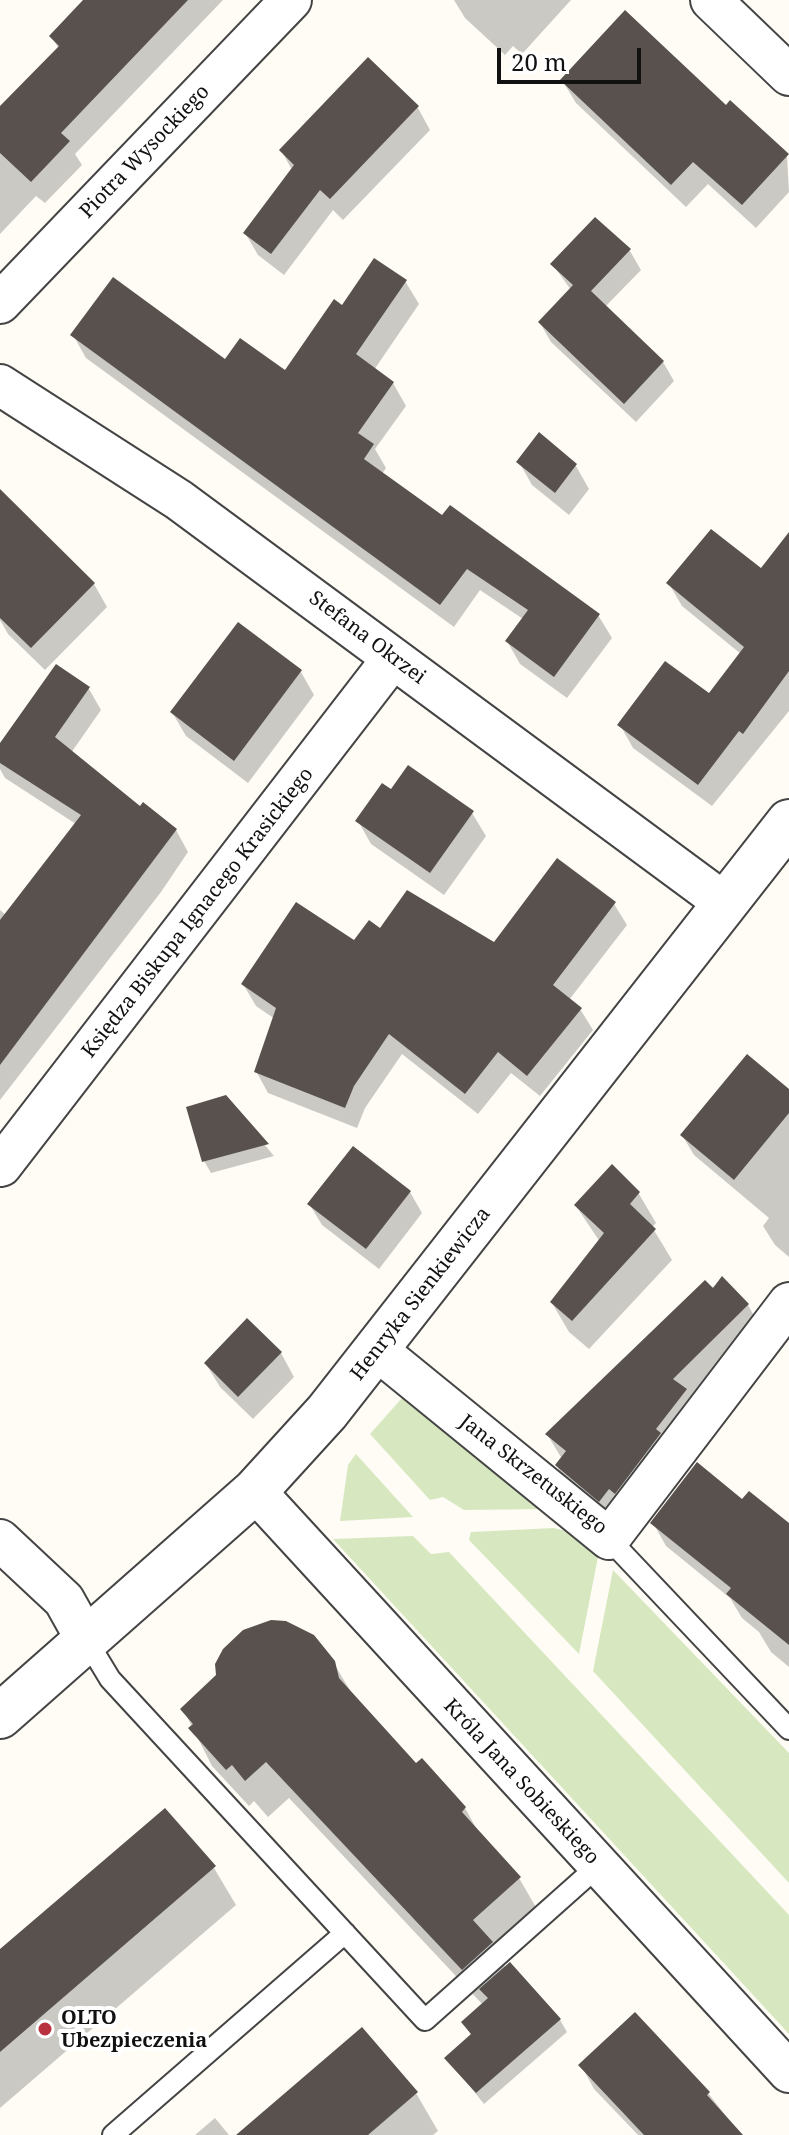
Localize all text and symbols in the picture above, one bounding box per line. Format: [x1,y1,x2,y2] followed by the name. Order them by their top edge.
[501,32,645,82] scale bar
[511,45,567,78] text: 20 m
[75,80,215,224] street label: Piotra Wysockiego
[304,586,430,690] street label: Stefana Okrzei
[77,763,319,1063] street label: Księdza Biskupa Ignacego Krasickiego
[346,1203,496,1385] street label: Henryka Sienkiewicza
[454,1410,612,1540] street label: Jana Skrzetuskiego
[438,1694,604,1870] street label: Króla Jana Sobieskiego
[61,2006,207,2053] place label: OLTO Ubezpieczenia
[36,2020,54,2038] marker: OLTO Ubezpieczenia

